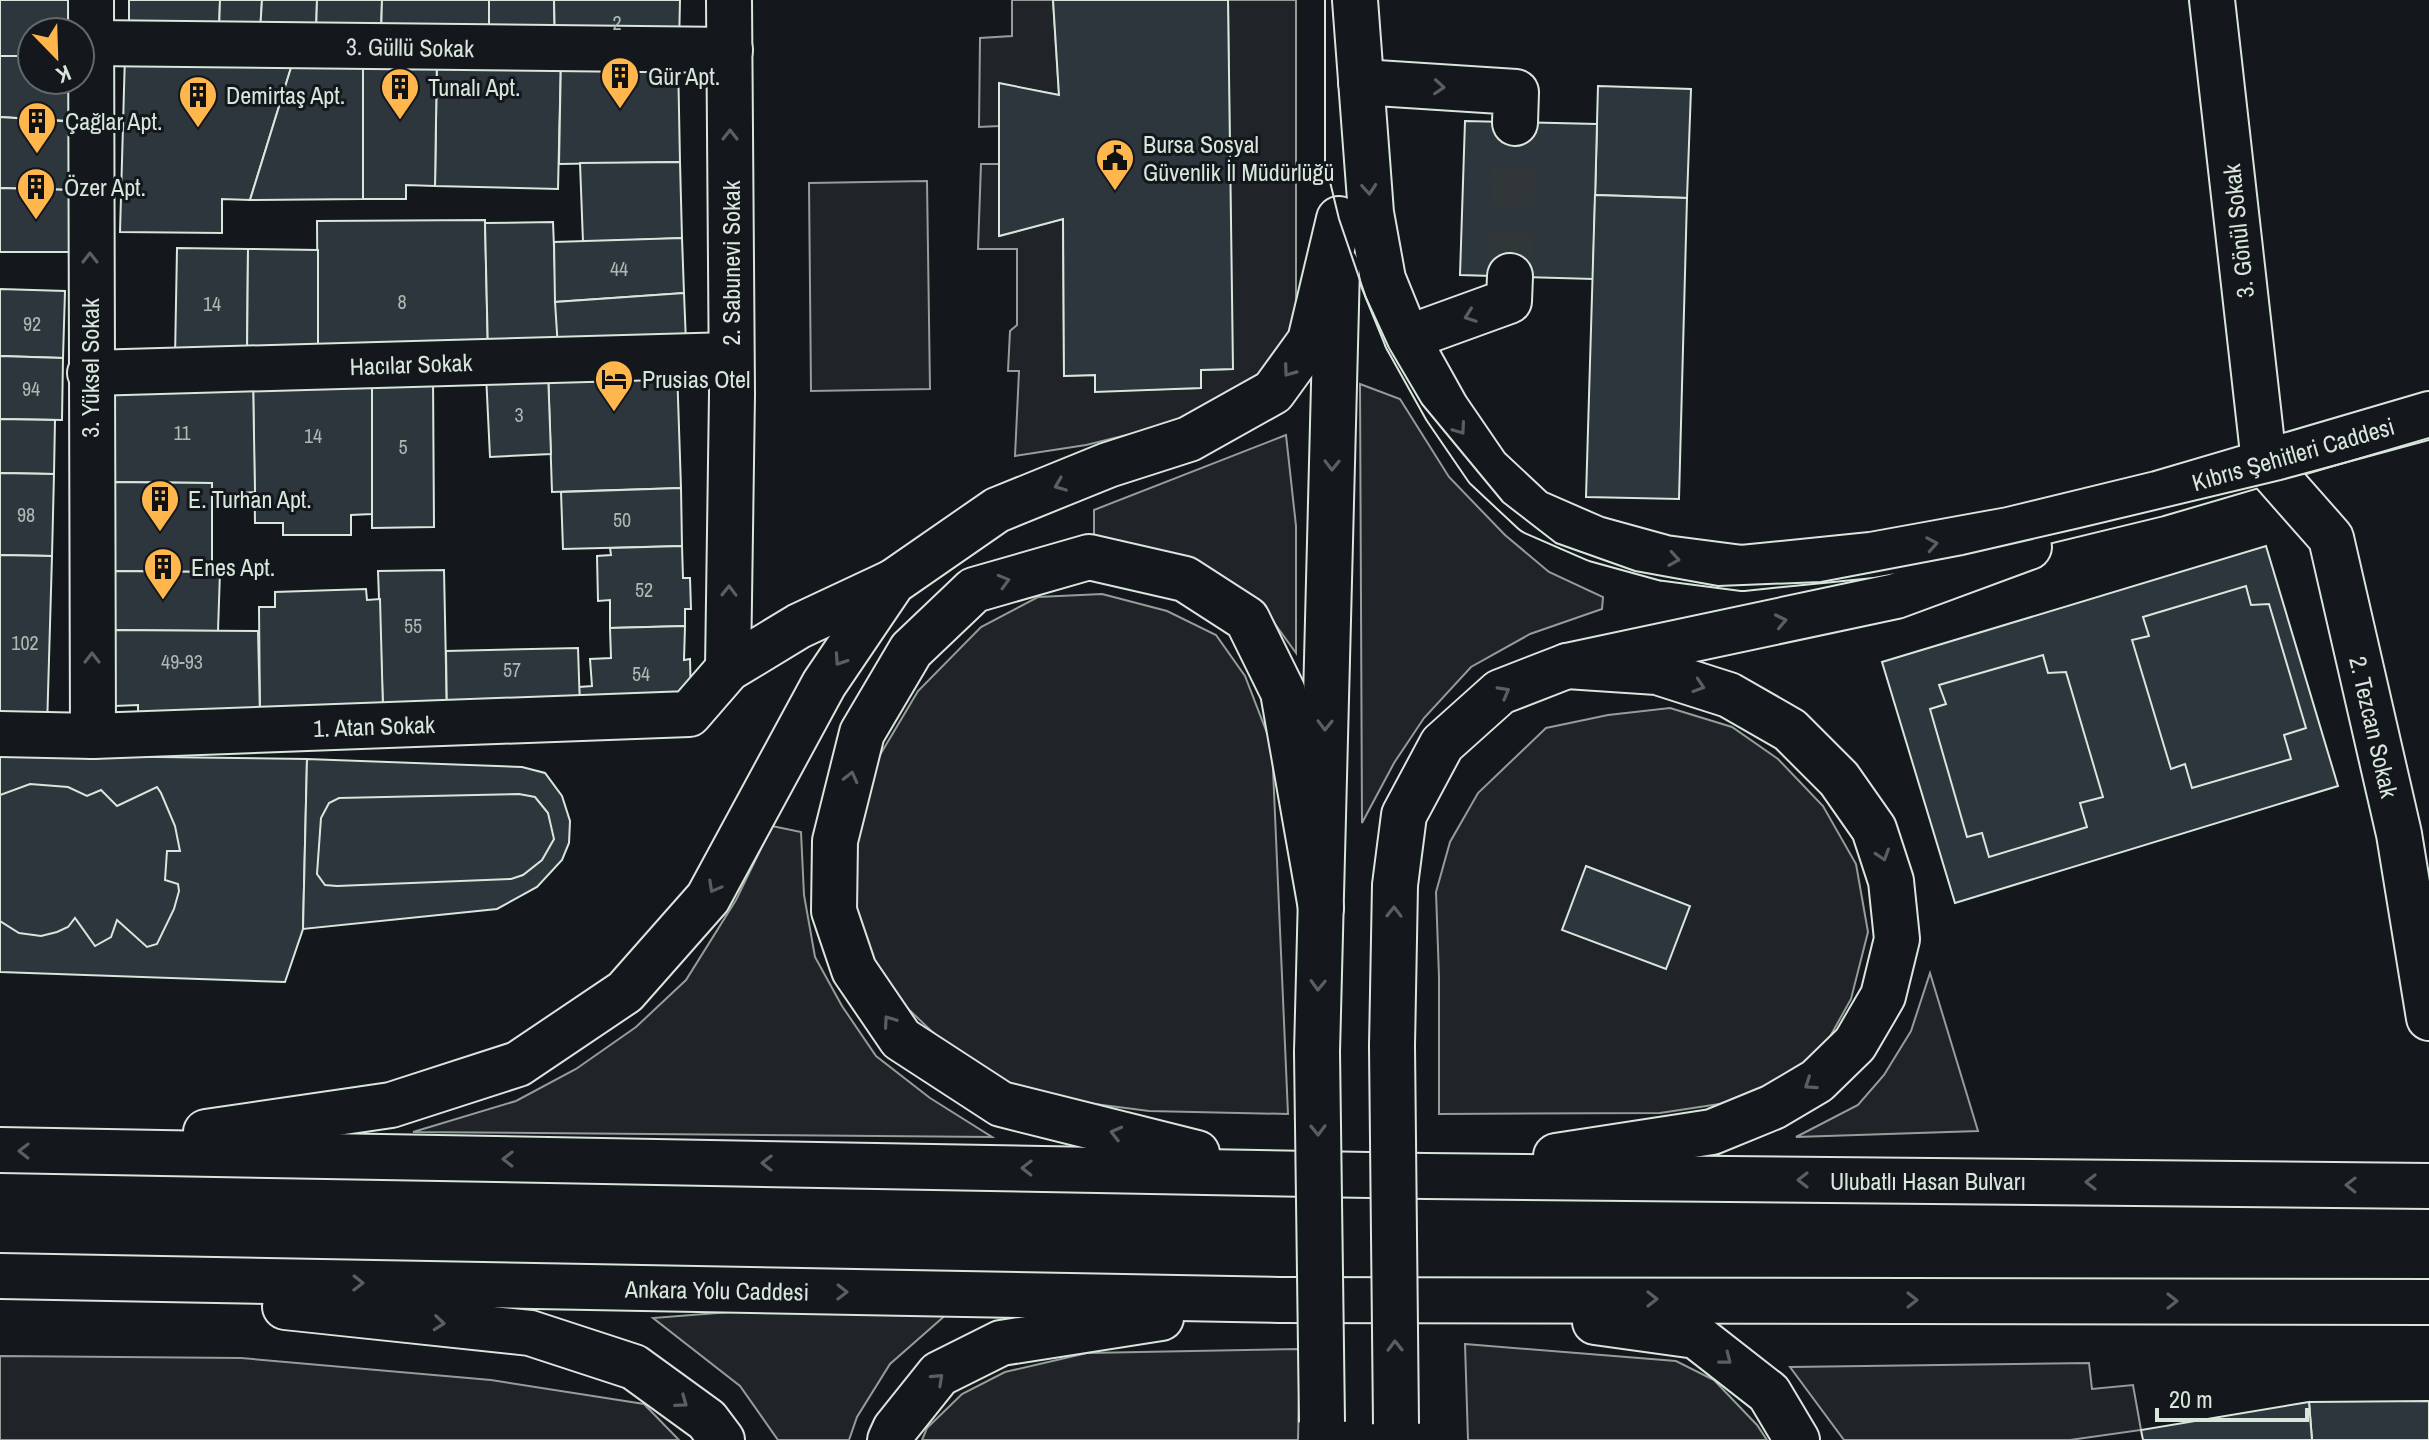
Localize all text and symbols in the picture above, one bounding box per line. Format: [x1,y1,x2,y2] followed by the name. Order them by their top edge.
[612,9,622,36] house number: 2
[16,16,96,96] north arrow
[346,30,474,64] street label: 3. Güllü Sokak
[599,55,641,110] building icon: Gür Apt.
[52,58,76,91] text: K
[648,60,720,92] place label: Gür Apt.
[379,66,421,121] building icon: Tunalı Apt.
[428,71,520,103] place label: Tunalı Apt.
[177,74,219,129] building icon: Demirtaş Apt.
[1433,78,1446,95] one-way arrow
[226,79,345,111] place label: Demirtaş Apt.
[16,100,58,155] building icon: Çağlar Apt.
[65,105,162,137] place label: Çağlar Apt.
[721,128,739,141] one-way arrow
[1143,128,1334,188] place label: Bursa Sosyal Güvenlik İl Müdürlüğü
[1094,137,1136,192] public building icon: Bursa Sosyal Güvenlik İl Müdürlüğü
[2215,162,2261,300] street label: 3. Gönül Sokak
[15,166,57,221] building icon: Özer Apt.
[64,171,146,203] place label: Özer Apt.
[715,180,747,346] street label: 2. Sabunevi Sokak
[1360,183,1377,196] one-way arrow
[81,251,99,264] one-way arrow
[610,255,628,282] house number: 44
[397,288,407,315] house number: 8
[203,290,221,317] house number: 14
[74,298,106,438] street label: 3. Yüksel Sokak
[1464,306,1478,322] one-way arrow
[23,310,41,337] house number: 92
[349,346,473,382] street label: Hacılar Sokak
[593,358,635,413] hotel icon: Prusias Otel
[1284,362,1299,377] one-way arrow
[642,363,750,395] place label: Prusias Otel
[22,375,40,402] house number: 94
[514,401,524,428] house number: 3
[2188,410,2398,498] street label: Kıbrıs Şehitleri Caddesi
[173,419,191,446] house number: 11
[1450,421,1465,435] one-way arrow
[304,422,322,449] house number: 14
[398,433,408,460] house number: 5
[1324,459,1341,472] one-way arrow
[1054,475,1068,491] one-way arrow
[139,478,181,533] building icon: E. Turhan Apt.
[188,483,312,515] place label: E. Turhan Apt.
[17,501,35,528] house number: 98
[613,506,631,533] house number: 50
[1925,536,1939,553] one-way arrow
[142,546,184,601] building icon: Enes Apt.
[1667,550,1681,567] one-way arrow
[191,551,275,583] place label: Enes Apt.
[996,574,1010,590] one-way arrow
[635,576,653,603] house number: 52
[720,584,738,597] one-way arrow
[404,612,422,639] house number: 55
[1773,613,1787,630] one-way arrow
[11,629,39,656] house number: 102
[161,648,203,675] house number: 49-93
[83,651,101,664] one-way arrow
[835,651,850,665] one-way arrow
[2342,653,2406,801] street label: 2. Tezcan Sokak
[503,656,521,683] house number: 57
[632,660,650,687] house number: 54
[1692,677,1705,693] one-way arrow
[1495,686,1510,702] one-way arrow
[313,708,435,744] street label: 1. Atan Sokak
[1317,719,1334,732] one-way arrow
[842,771,859,784] one-way arrow
[1874,848,1890,862] one-way arrow
[708,878,724,892] one-way arrow
[1385,905,1403,918] one-way arrow
[1310,979,1327,992] one-way arrow
[884,1015,899,1029] one-way arrow
[1805,1074,1819,1089] one-way arrow
[1309,1124,1326,1137] one-way arrow
[1110,1125,1124,1142] one-way arrow
[17,1142,30,1159] one-way arrow
[501,1150,514,1168] one-way arrow
[760,1155,773,1172] one-way arrow
[1020,1159,1033,1177] one-way arrow
[1830,1165,2026,1197] street label: Ulubatlı Hasan Bulvarı
[1796,1171,1809,1189] one-way arrow
[2084,1173,2097,1191] one-way arrow
[2344,1176,2357,1193] one-way arrow
[624,1272,809,1308] street label: Ankara Yolu Caddesi
[352,1274,365,1292] one-way arrow
[836,1284,849,1301] one-way arrow
[1646,1290,1659,1308] one-way arrow
[1906,1291,1919,1309] one-way arrow
[2166,1292,2179,1310] one-way arrow
[433,1315,446,1332] one-way arrow
[1387,1339,1404,1352] one-way arrow
[1717,1350,1732,1364] one-way arrow
[2157,1372,2307,1422] scale bar
[929,1374,943,1388] one-way arrow
[2169,1383,2213,1415] text: 20 m
[673,1392,688,1407] one-way arrow

